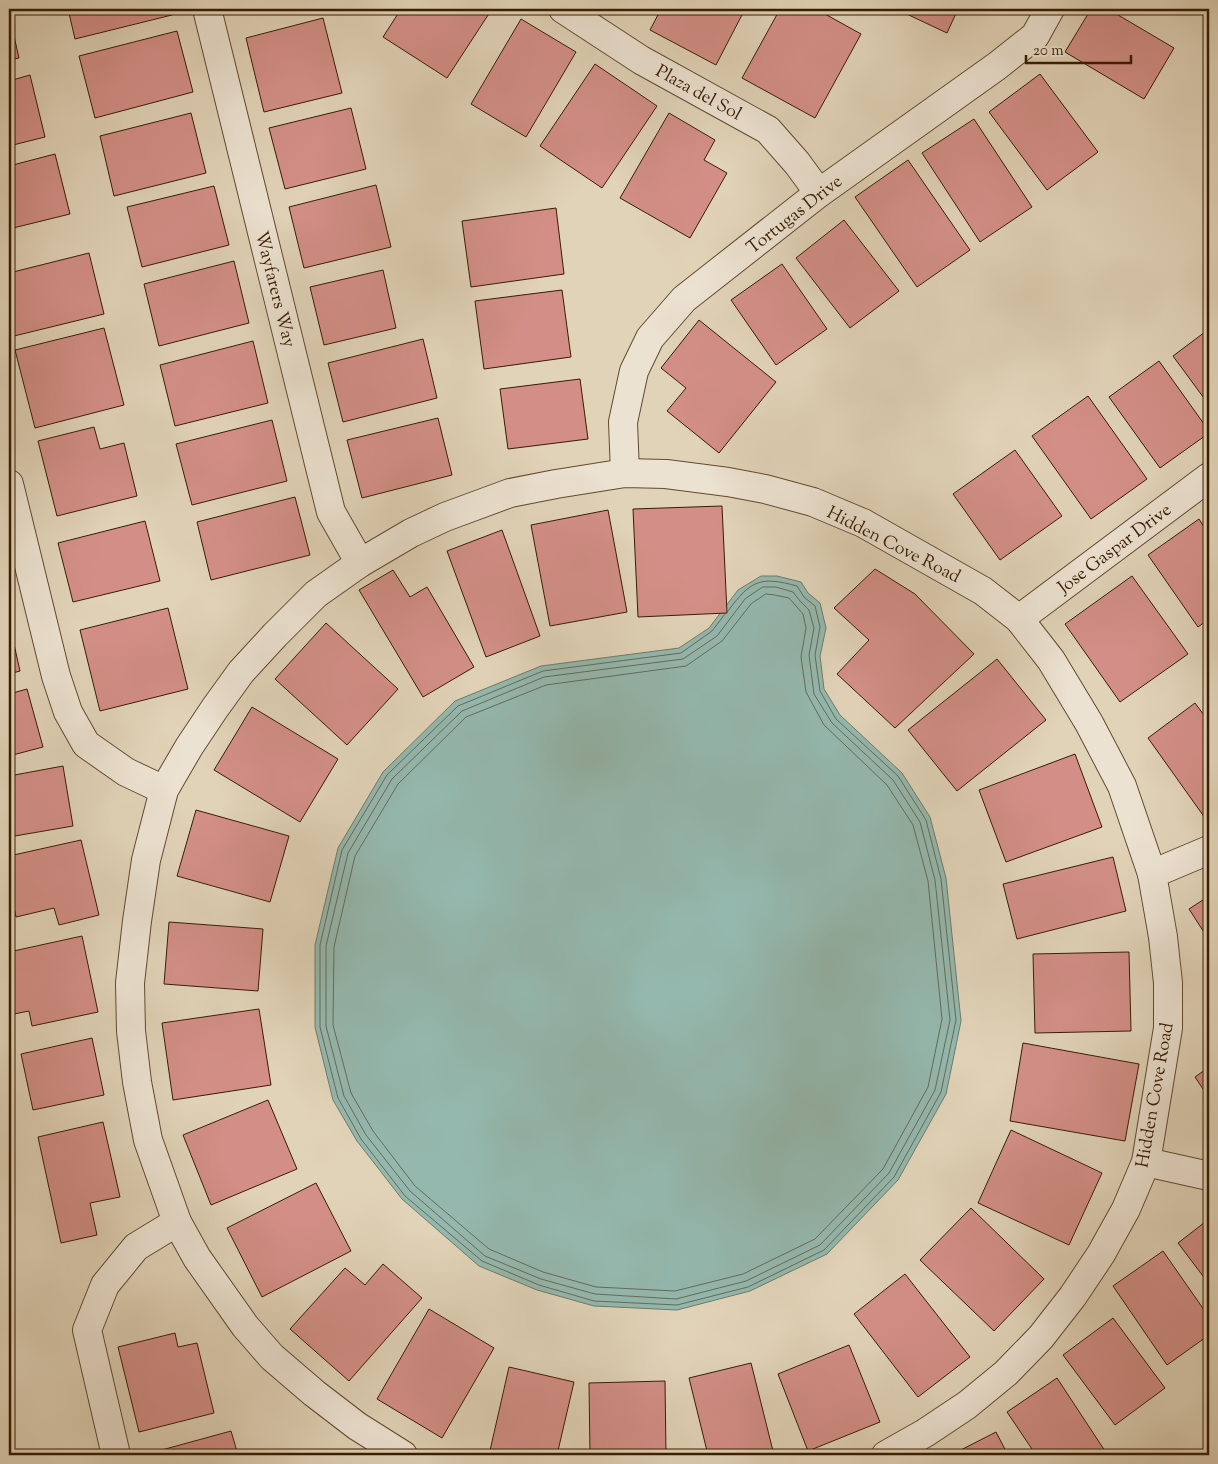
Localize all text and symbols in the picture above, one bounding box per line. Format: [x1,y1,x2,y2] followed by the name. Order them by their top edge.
[1026,32,1130,64] scale bar
[1033,41,1064,62] text: 20 m
[650,59,746,128] street label: Plaza del Sol
[742,170,849,261] street label: Tortugas Drive
[247,229,301,350] street label: Wayfarers Way
[1052,498,1177,602] street label: Jose Gaspar Drive
[822,501,964,591] street label: Hidden Cove Road
[1130,1021,1182,1170] street label: Hidden Cove Road

